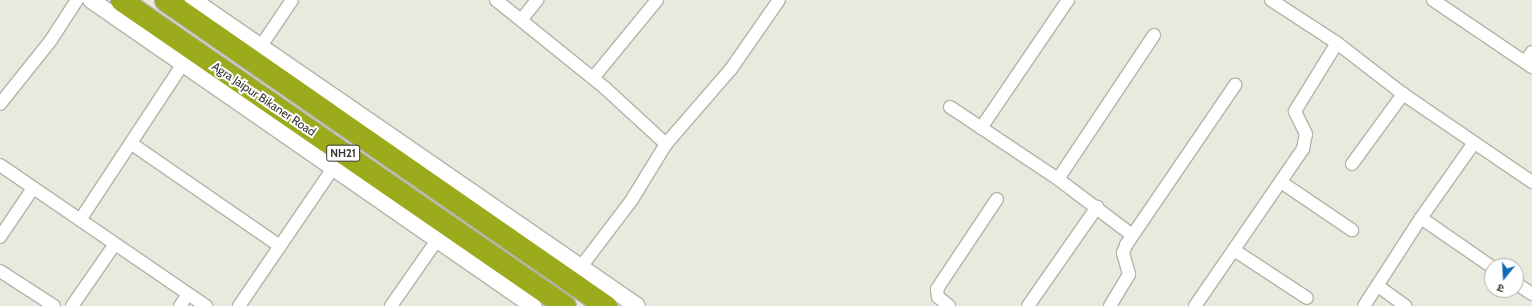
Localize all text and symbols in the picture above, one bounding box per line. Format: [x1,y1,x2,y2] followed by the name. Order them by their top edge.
[209,59,319,139] street label: Agra Jaipur Bikaner Road
[326,144,360,162] road number: NH21
[1484,258,1524,298] north arrow
[1495,281,1506,296] text: उ

